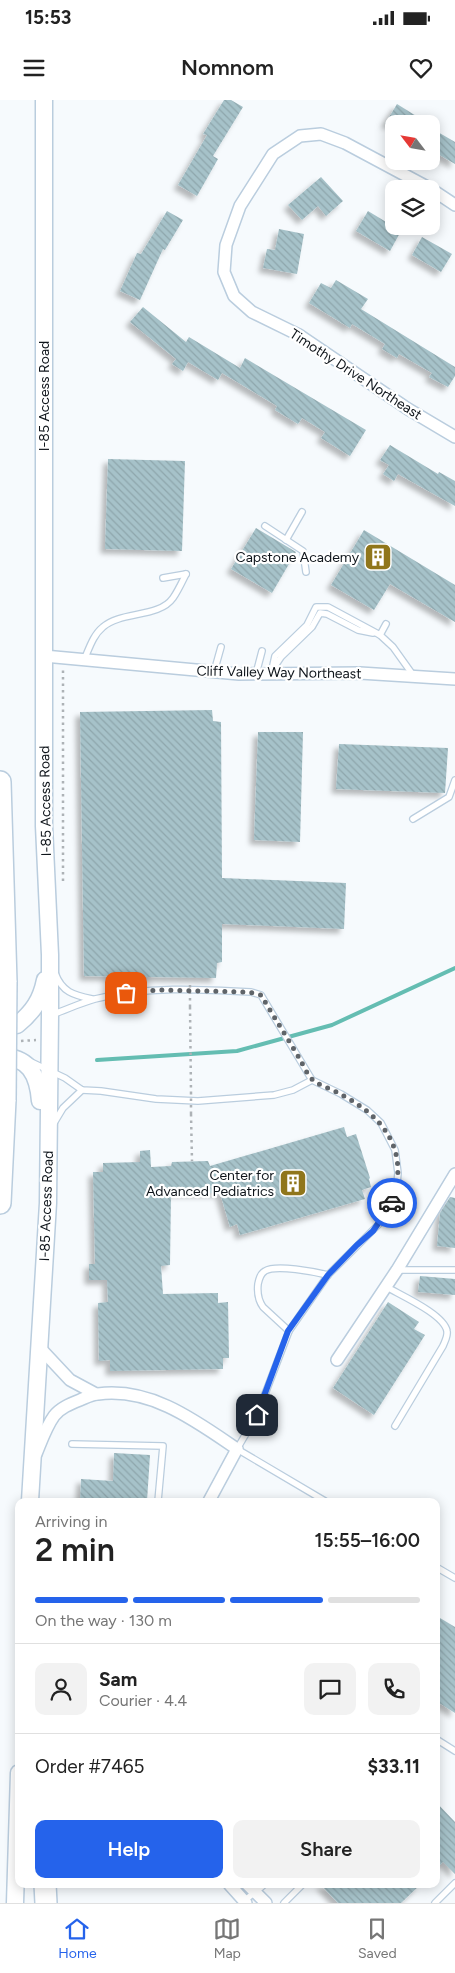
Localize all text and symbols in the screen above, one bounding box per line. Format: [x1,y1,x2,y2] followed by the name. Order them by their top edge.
[25,6,71,29] text: 15:53
[20,54,48,82] icon: menu
[181,54,274,81] text: Nomnom
[407,54,435,82] icon: heart
[385,115,440,170] north arrow
[385,115,440,235] map controls
[385,180,440,235] button: layers
[286,325,425,424] street label: Timothy Drive Northeast
[36,341,53,451] street label: I-85 Access Road
[363,542,393,572] building icon: Capstone Academy
[236,549,360,566] place label: Capstone Academy
[196,663,362,682] street label: Cliff Valley Way Northeast
[36,746,55,856] street label: I-85 Access Road
[105,972,147,1014] pin
[112,979,140,1007] icon: bag
[36,1150,57,1262] street label: I-85 Access Road
[146,1167,274,1200] place label: Center for Advanced Pediatrics
[278,1168,308,1198] building icon: Center for Advanced Pediatrics
[367,1178,417,1228] courier
[378,1189,406,1217] icon: car
[236,1394,278,1436] pin
[243,1401,271,1429] icon: home
[35,1512,107,1531] text: Arriving in
[315,1529,420,1552] text: 15:55–16:00
[35,1531,115,1569] text: 2 min
[35,1611,172,1630] text: On the way · 130 m
[35,1663,87,1715] button: person
[304,1663,356,1715] button: chat
[368,1663,420,1715] button: phone
[99,1668,137,1691] text: Sam
[99,1691,187,1710] text: Courier · 4.4
[35,1755,144,1778] text: Order #7465
[368,1755,420,1778] text: $33.11
[35,1820,223,1878] button: Help
[233,1820,420,1878] button: Share
[58,1915,97,1962] tab: Home
[213,1915,241,1962] tab: Map
[358,1915,397,1962] tab: Saved

